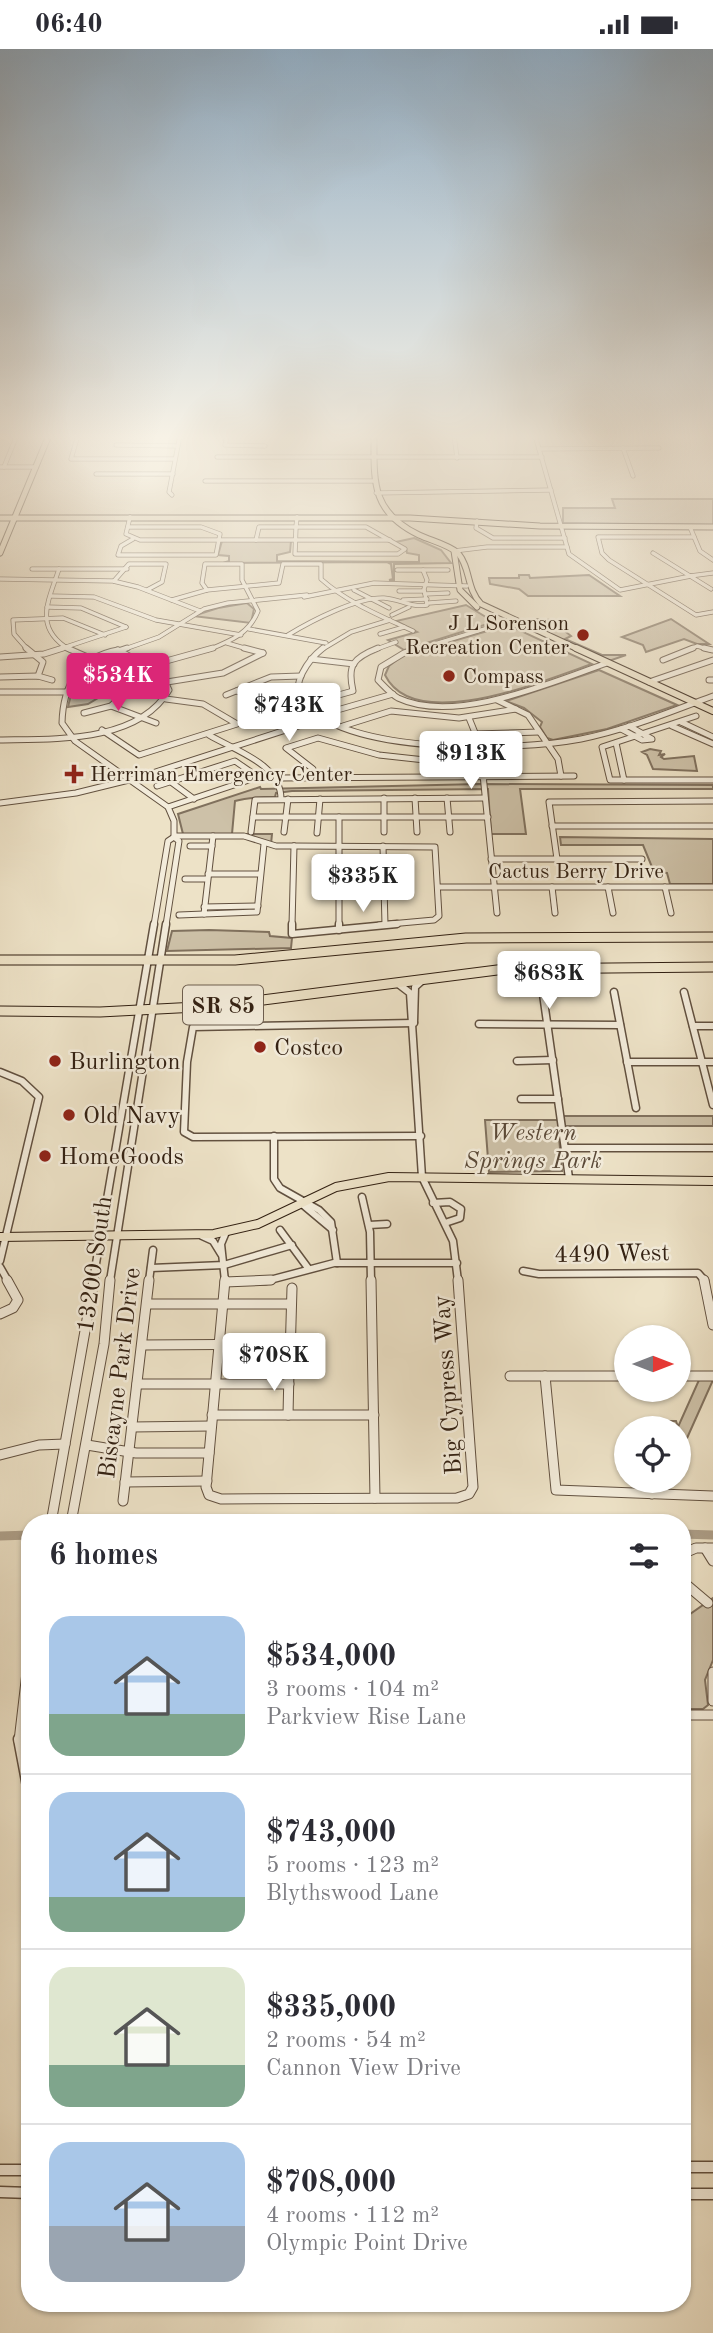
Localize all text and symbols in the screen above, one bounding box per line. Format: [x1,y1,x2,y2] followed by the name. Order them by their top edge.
[35,12,103,38] text: 06:40
[405,614,569,659] place label: J L Sorenson Recreation Center
[575,627,591,643] marker: J L Sorenson Recreation Center
[69,653,167,713] pin: $534K
[82,664,154,687] text: $534K
[463,667,544,688] place label: Compass
[441,668,457,684] marker: Compass
[240,683,338,743] pin: $743K
[253,694,325,717] text: $743K
[422,731,520,791] pin: $913K
[435,742,507,765] text: $913K
[64,764,84,784] marker: Herriman Emergency Center
[90,765,352,786] place label: Herriman Emergency Center
[314,855,412,914] pin: $335K
[488,862,664,883] street label: Cactus Berry Drive
[327,865,399,888] text: $335K
[500,951,598,1011] pin: $683K
[513,962,585,985] text: $683K
[183,986,263,1025] road number: SR 85
[274,1037,343,1061] place label: Costco
[252,1039,268,1055] marker: Costco
[69,1051,180,1075] place label: Burlington
[47,1053,63,1069] marker: Burlington
[83,1105,181,1129] place label: Old Navy
[61,1107,77,1123] marker: Old Navy
[464,1122,602,1174] park label: Western Springs Park
[59,1146,184,1170] place label: HomeGoods
[37,1148,53,1164] marker: HomeGoods
[75,1195,117,1334] street label: 13200 South
[554,1242,670,1268] street label: 4490 West
[96,1266,146,1480] street label: Biscayne Park Drive
[431,1294,467,1476] street label: Big Cypress Way
[614,1325,691,1402] north arrow
[614,1325,691,1493] map controls
[225,1333,323,1393] pin: $708K
[238,1344,310,1367] text: $708K
[614,1416,691,1493] button: locate
[625,1537,663,1575] icon: filters
[49,1541,158,1571] text: 6 homes
[266,1642,396,1672] text: $534,000
[105,1644,189,1728] icon: home
[266,1678,439,1701] text: 3 rooms · 104 m²
[266,1706,466,1729] text: Parkview Rise Lane
[266,1818,396,1848] text: $743,000
[105,1820,189,1904] icon: home
[266,1854,439,1877] text: 5 rooms · 123 m²
[266,1882,439,1905] text: Blythswood Lane
[266,1993,396,2023] text: $335,000
[105,1995,189,2079] icon: home
[266,2029,426,2052] text: 2 rooms · 54 m²
[266,2057,461,2080] text: Cannon View Drive
[266,2168,396,2198] text: $708,000
[105,2170,189,2254] icon: home
[266,2204,439,2227] text: 4 rooms · 112 m²
[266,2232,468,2255] text: Olympic Point Drive

